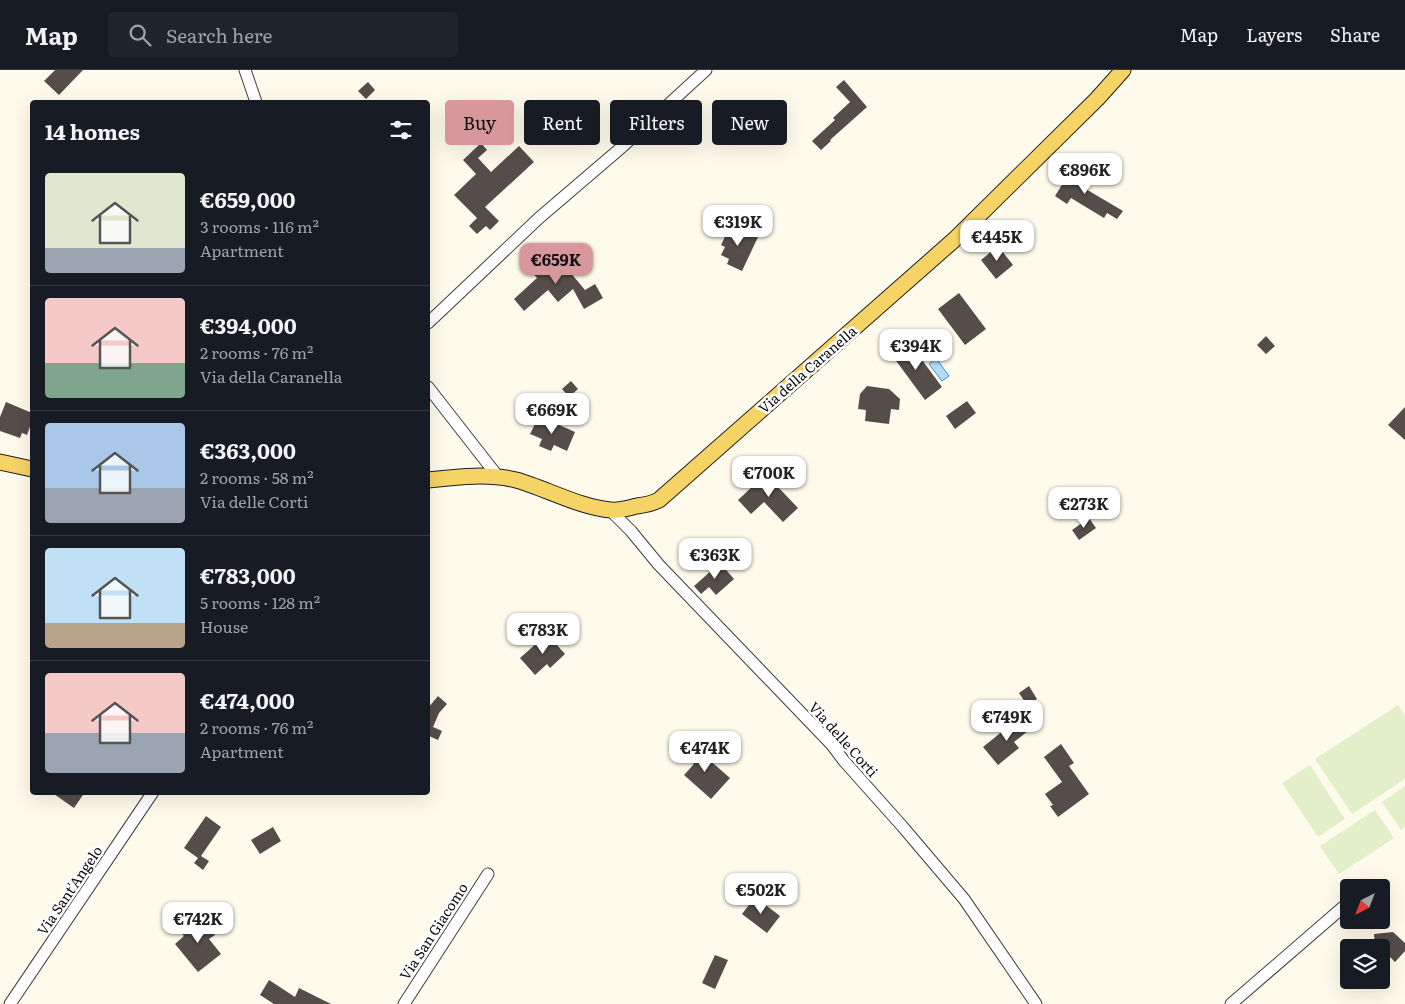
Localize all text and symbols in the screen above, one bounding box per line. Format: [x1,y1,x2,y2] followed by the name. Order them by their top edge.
[108,12,458,57] search box
[25,17,78,52] text: Map
[126,21,154,49] icon: search
[166,21,272,49] text: Search here
[1180,21,1218,48] text: Map
[1246,21,1302,48] text: Layers
[1330,21,1380,48] text: Share
[445,100,514,145] chip: Buy
[524,100,600,145] chip: Rent
[610,100,702,145] chip: Filters
[712,100,787,145] chip: New
[45,115,140,146] text: 14 homes
[387,116,415,144] icon: filters
[1050,152,1120,195] pin: €896K
[1059,157,1111,181] text: €896K
[200,183,296,214] text: €659,000
[85,193,145,253] icon: home
[703,204,773,247] pin: €319K
[714,209,762,233] text: €319K
[200,214,319,238] text: 3 rooms · 116 m²
[962,220,1032,262] pin: €445K
[971,224,1023,248] text: €445K
[200,238,284,262] text: Apartment
[521,242,591,285] pin: €659K
[531,247,581,271] text: €659K
[200,309,297,340] text: €394,000
[85,318,145,378] icon: home
[753,320,861,417] street label: Via della Caranella
[881,328,951,371] pin: €394K
[890,333,942,357] text: €394K
[200,340,313,364] text: 2 rooms · 76 m²
[200,364,342,388] text: Via della Caranella
[517,392,587,435] pin: €669K
[526,397,578,421] text: €669K
[200,434,296,465] text: €363,000
[85,443,145,503] icon: home
[734,456,804,498] pin: €700K
[743,460,795,484] text: €700K
[200,465,314,489] text: 2 rooms · 58 m²
[1049,486,1119,529] pin: €273K
[200,489,308,513] text: Via delle Corti
[1059,491,1109,515] text: €273K
[680,538,750,580] pin: €363K
[690,542,740,566] text: €363K
[200,559,296,590] text: €783,000
[85,568,145,628] icon: home
[200,590,320,614] text: 5 rooms · 128 m²
[508,612,578,655] pin: €783K
[200,614,248,638] text: House
[518,617,568,641] text: €783K
[200,684,295,715] text: €474,000
[85,693,145,753] icon: home
[805,697,883,781] street label: Via delle Corti
[972,700,1042,742] pin: €749K
[982,704,1032,728] text: €749K
[200,715,313,739] text: 2 rooms · 76 m²
[670,730,740,773] pin: €474K
[680,735,730,759] text: €474K
[200,739,284,763] text: Apartment
[32,841,106,939] street label: Via Sant'Angelo
[726,872,796,915] pin: €502K
[736,877,786,901] text: €502K
[394,879,472,983] street label: Via San Giacomo
[1340,879,1390,929] north arrow
[1340,879,1390,989] map controls
[163,902,233,944] pin: €742K
[173,906,223,930] text: €742K
[1340,939,1390,989] button: layers

